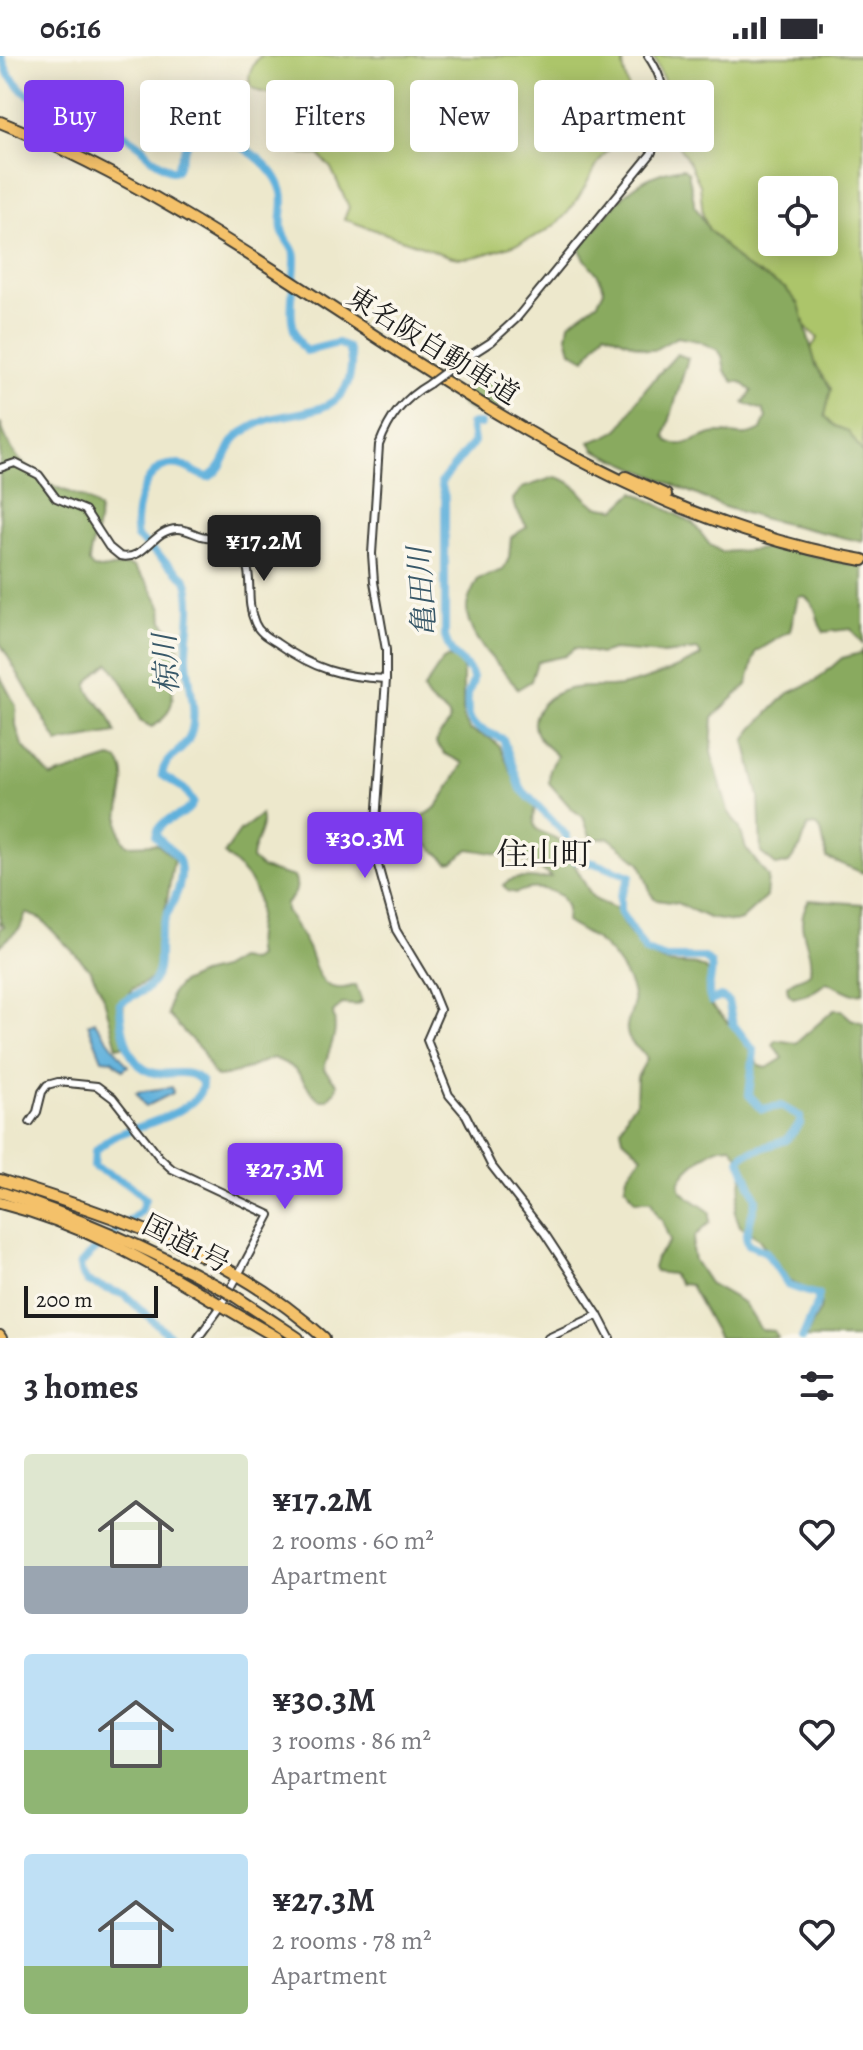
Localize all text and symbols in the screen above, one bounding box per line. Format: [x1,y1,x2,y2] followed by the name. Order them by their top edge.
[40,8,101,48] text: 06:16
[24,80,124,152] chip: Buy
[140,80,250,152] chip: Rent
[266,80,394,152] chip: Filters
[410,80,518,152] chip: New
[534,80,714,152] chip: Apartment
[758,176,838,256] map controls
[758,176,838,256] button: locate
[340,278,526,414] street label: 東名阪自動車道
[199,515,329,583] pin: ¥17.2M
[226,523,302,558] text: ¥17.2M
[399,543,445,638] water label: 亀田川
[144,630,188,695] water label: 椋川
[300,812,430,880] pin: ¥30.3M
[325,820,405,855] text: ¥30.3M
[496,832,592,876] district label: 住山町
[220,1143,350,1211] pin: ¥27.3M
[246,1151,324,1186] text: ¥27.3M
[136,1206,236,1282] street label: 国道1号
[24,1282,158,1318] scale bar
[36,1285,93,1315] text: 200 m
[24,1363,139,1410] text: 3 homes
[795,1364,839,1408] icon: filters
[272,1476,373,1523] text: ¥17.2M
[88,1486,184,1582] icon: home
[795,1512,839,1556] icon: heart
[272,1523,434,1558] text: 2 rooms · 60 m²
[272,1558,387,1593] text: Apartment
[272,1676,376,1723] text: ¥30.3M
[88,1686,184,1782] icon: home
[795,1712,839,1756] icon: heart
[272,1723,431,1758] text: 3 rooms · 86 m²
[272,1758,387,1793] text: Apartment
[272,1876,375,1923] text: ¥27.3M
[88,1886,184,1982] icon: home
[795,1912,839,1956] icon: heart
[272,1923,431,1958] text: 2 rooms · 78 m²
[272,1958,387,1993] text: Apartment

